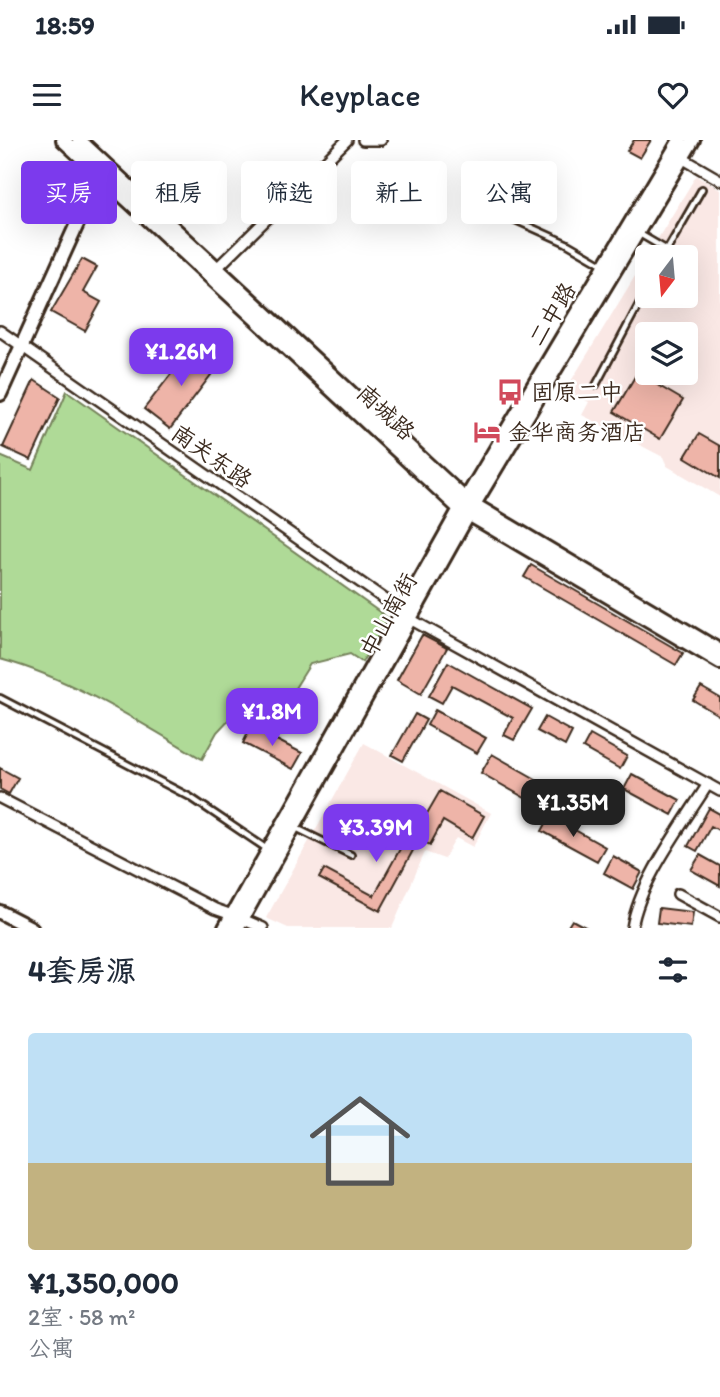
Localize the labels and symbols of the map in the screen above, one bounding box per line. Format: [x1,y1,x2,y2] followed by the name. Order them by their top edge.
[635,245,698,308] north arrow
[522,277,582,351] street label: 二中路
[124,328,238,388] pin: ¥1.26M
[495,377,525,407] bus stop icon: 固原二中
[351,378,421,446] street label: 南城路
[531,378,623,406] place label: 固原二中
[472,417,502,447] hotel icon: 金华商务酒店
[166,418,258,494] street label: 南关东路
[508,418,646,446] place label: 金华商务酒店
[353,568,423,662] street label: 中山南街
[223,688,321,748] pin: ¥1.8M
[516,780,630,839] pin: ¥1.35M
[319,804,433,864] pin: ¥3.39M

